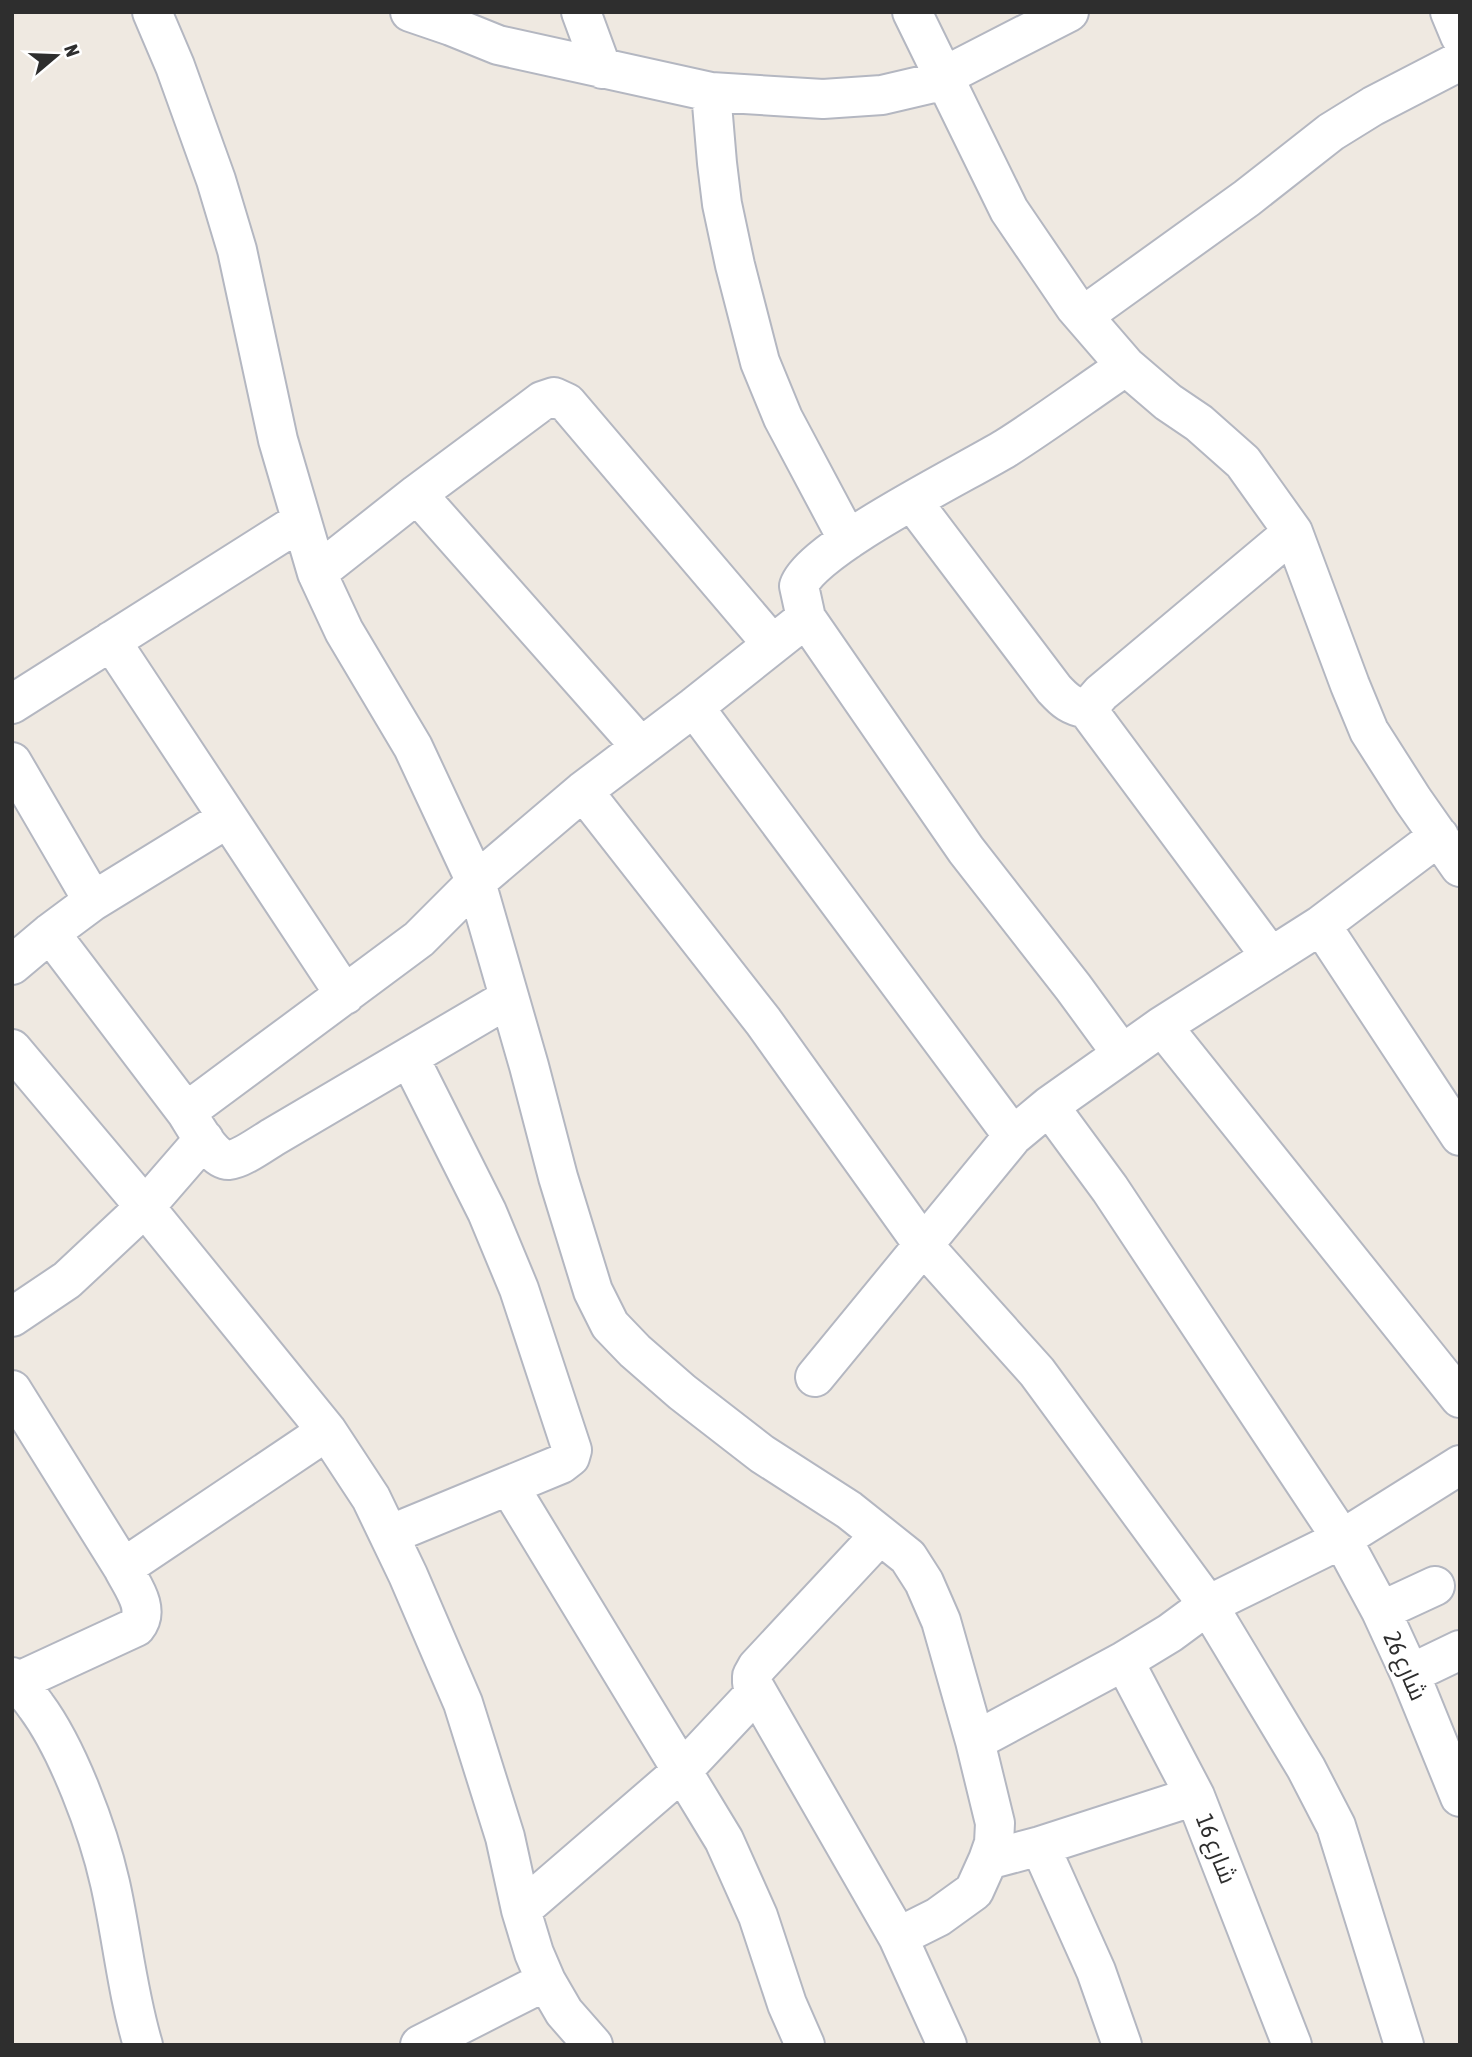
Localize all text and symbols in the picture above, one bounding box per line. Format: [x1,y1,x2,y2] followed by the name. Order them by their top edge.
[21,21,91,91] north arrow
[60,42,84,59] text: N
[1376,1627,1433,1706] street label: شارع 26
[1188,1810,1242,1889] street label: شارع 16

